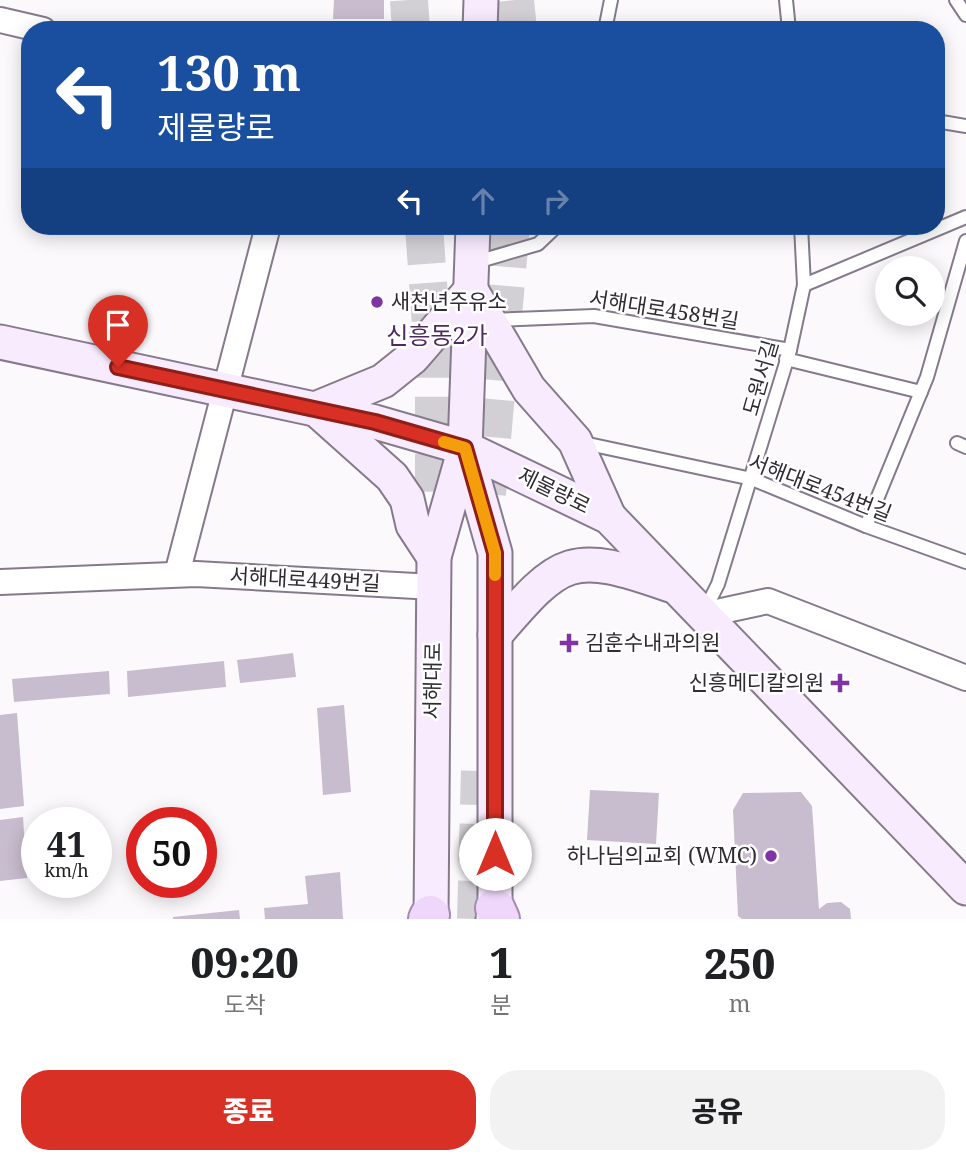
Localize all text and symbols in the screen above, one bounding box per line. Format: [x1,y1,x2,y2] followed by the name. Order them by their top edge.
[157,39,301,105] text: 130 m
[42,49,133,140] icon: left
[157,105,275,148] text: 제물량로
[391,182,429,220] icon: left
[464,182,502,220] icon: ahead
[537,182,575,220] icon: right
[875,256,945,326] map controls
[875,256,945,326] button: search
[587,283,741,335] street label: 서해대로458번길
[391,287,507,315] place label: 새천년주유소
[369,294,385,310] marker: 새천년주유소
[88,295,148,367] pin
[99,306,137,344] icon: arrive
[386,318,488,351] district label: 신흥동2가
[736,337,784,419] street label: 도원서길
[745,447,896,527] street label: 서해대로454번길
[514,461,595,520] street label: 제물량로
[229,561,381,597] street label: 서해대로449번길
[585,628,720,656] place label: 김훈수내과의원
[559,633,579,653] marker: 김훈수내과의원
[417,642,447,720] street label: 서해대로
[689,668,824,696] place label: 신흥메디칼의원
[830,673,850,693] marker: 신흥메디칼의원
[126,807,217,898] speed limit sign: 50
[458,817,532,891] position arrow
[47,820,86,867] text: 41
[567,841,757,869] place label: 하나님의교회 (WMC)
[763,848,779,864] marker: 하나님의교회 (WMC)
[44,858,89,882] text: km/h
[191,933,299,990] text: 09:20
[490,933,513,990] text: 1
[704,934,775,991] text: 250
[729,987,751,1019] text: m
[224,988,266,1020] text: 도착
[491,988,512,1020] text: 분
[21,1070,476,1150] button: 종료
[490,1070,945,1150] button: 공유

